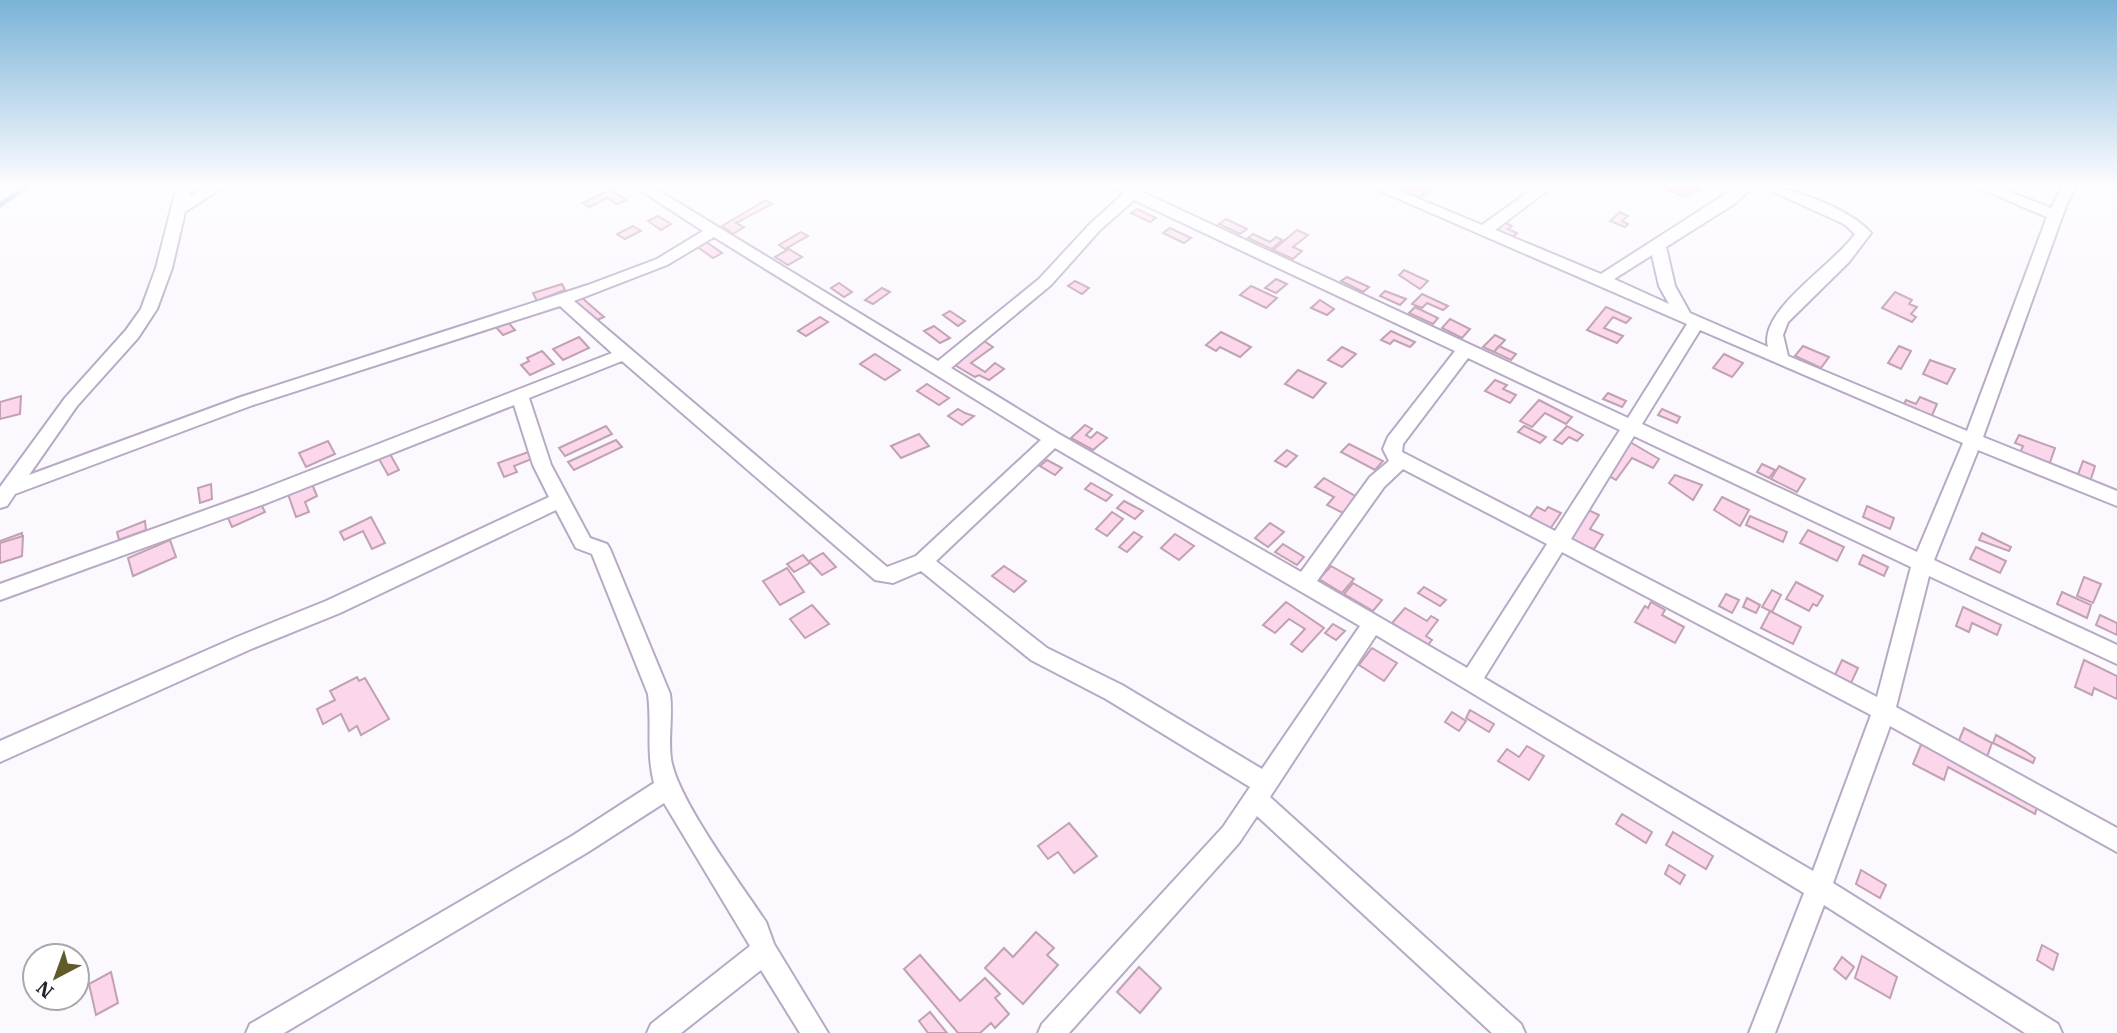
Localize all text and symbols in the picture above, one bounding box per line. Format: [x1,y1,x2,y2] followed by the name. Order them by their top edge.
[21,942,91,1012] north arrow
[31,976,58,1004] text: N

